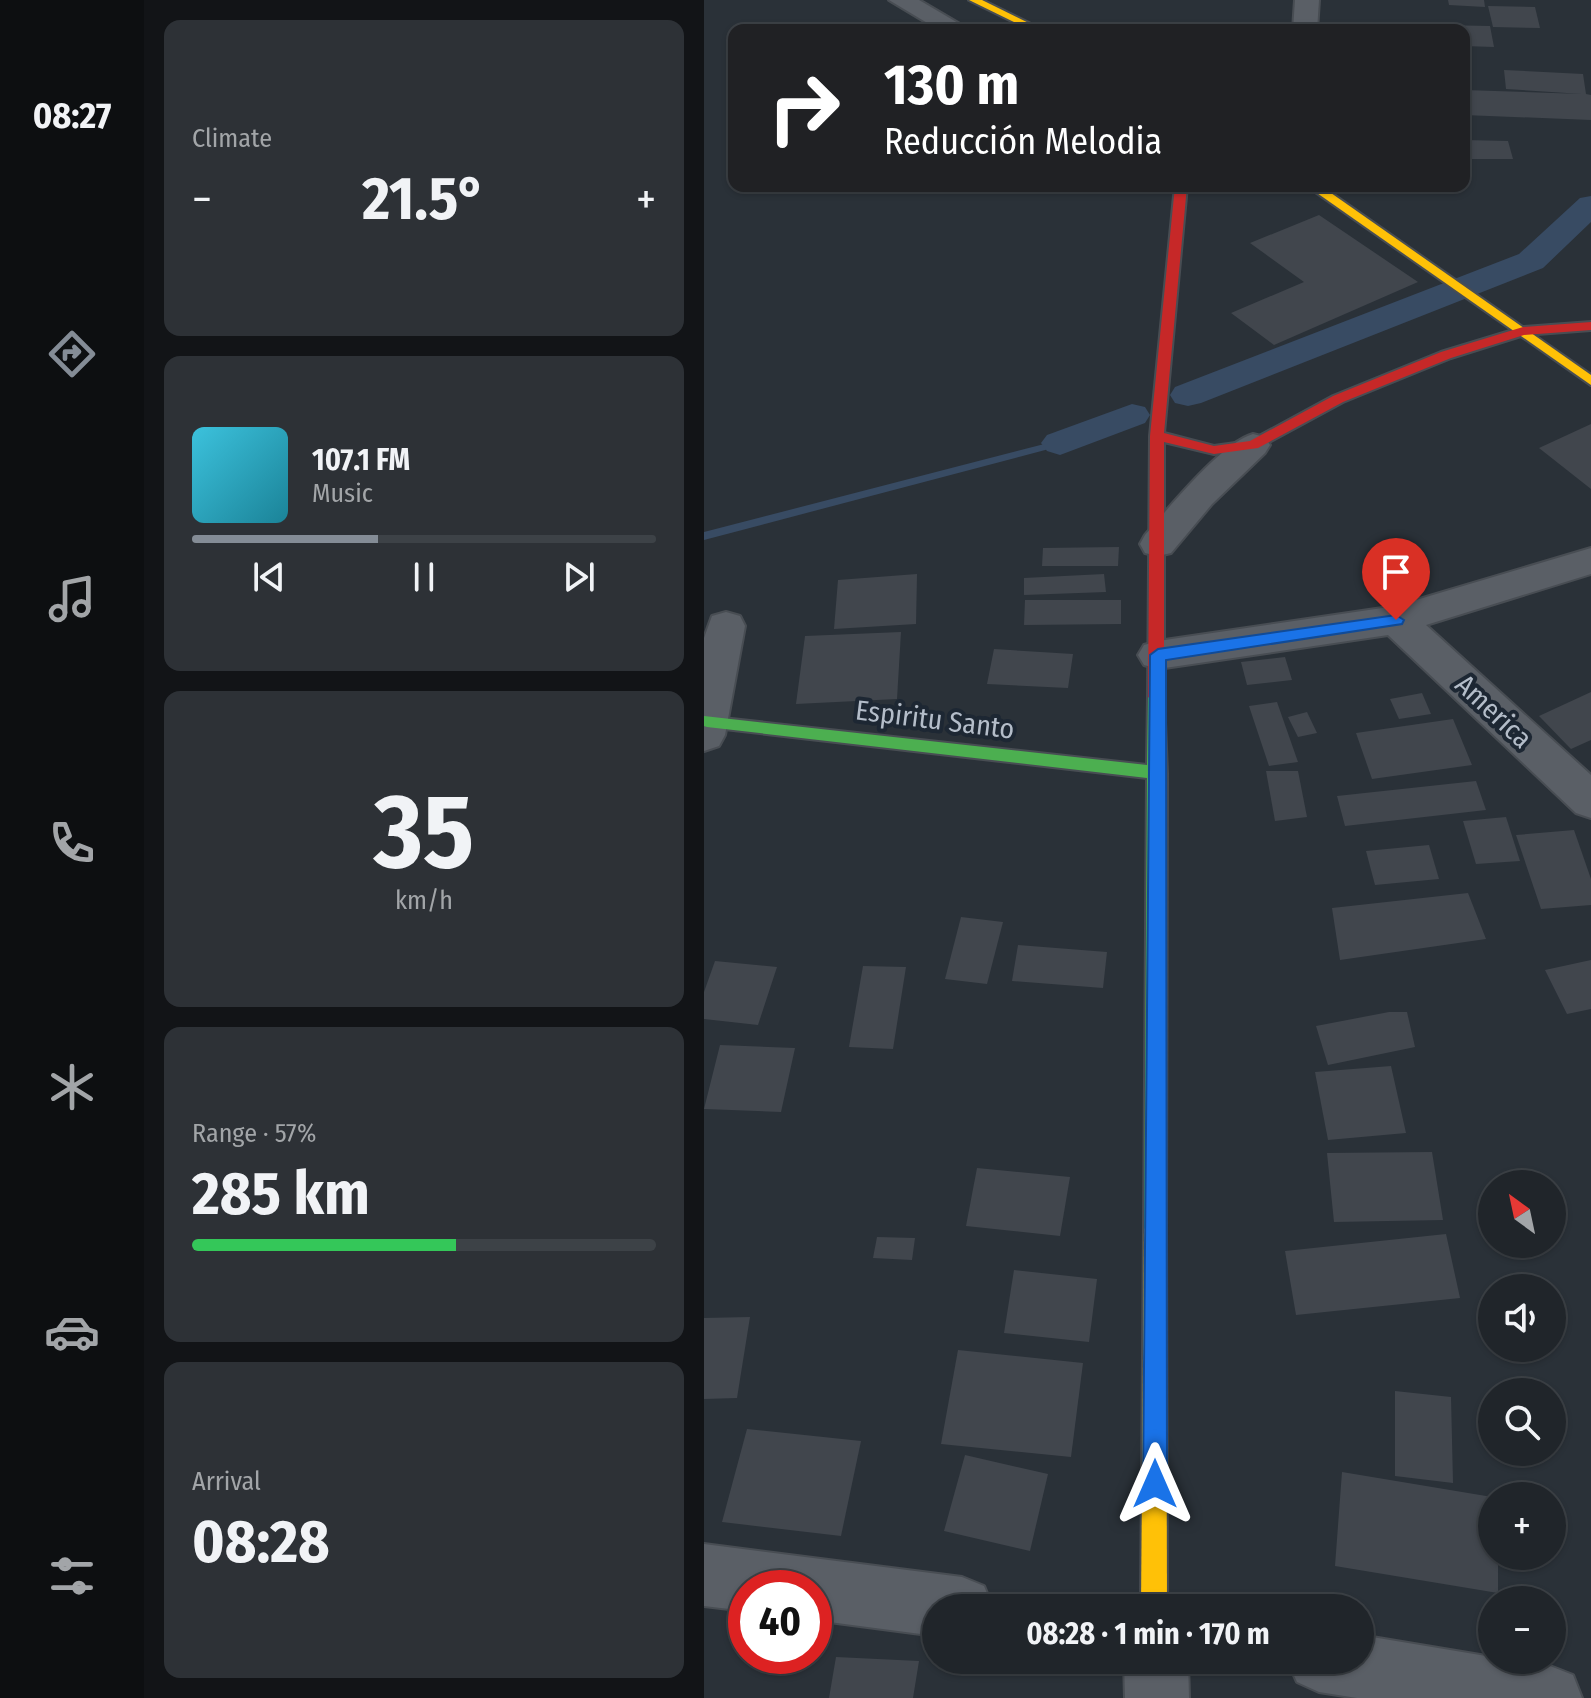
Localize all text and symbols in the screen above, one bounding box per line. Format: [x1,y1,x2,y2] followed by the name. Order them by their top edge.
[884,52,1019,119] text: 130 m
[752,56,856,160] icon: right
[33,94,111,138] text: 08:27
[884,120,1162,164] text: Reducción Melodia
[192,123,272,154] text: Climate
[362,163,486,235] text: 21.5°
[192,173,212,226] text: −
[636,173,656,226] text: +
[44,326,100,382] icon: directions
[312,442,410,478] text: 107.1 FM
[312,478,373,509] text: Music
[1362,538,1430,620] pin
[1374,550,1418,594] icon: arrive
[247,555,291,599] icon: previous
[402,555,446,599] icon: pause
[557,555,601,599] icon: next
[44,571,100,627] icon: music
[1449,668,1539,755] street label: America
[854,693,1016,746] street label: Espiritu Santo
[374,770,474,895] text: 35
[44,815,100,871] icon: phone
[395,885,453,916] text: km/h
[44,1059,100,1115] icon: climate
[192,1118,316,1149] text: Range · 57%
[192,1158,370,1230] text: 285 km
[1478,1170,1566,1258] north arrow
[1478,1170,1566,1674] map controls
[1478,1274,1566,1362] button: sound
[44,1304,100,1360] icon: car
[1478,1378,1566,1466] button: search
[1113,1442,1197,1526] position arrow
[192,1466,261,1497] text: Arrival
[1478,1482,1566,1570] button: +
[192,1506,330,1578] text: 08:28
[44,1548,100,1604] icon: filters
[728,1570,832,1674] speed limit sign: 40
[1478,1586,1566,1674] button: −
[1026,1616,1270,1652] text: 08:28 · 1 min · 170 m

